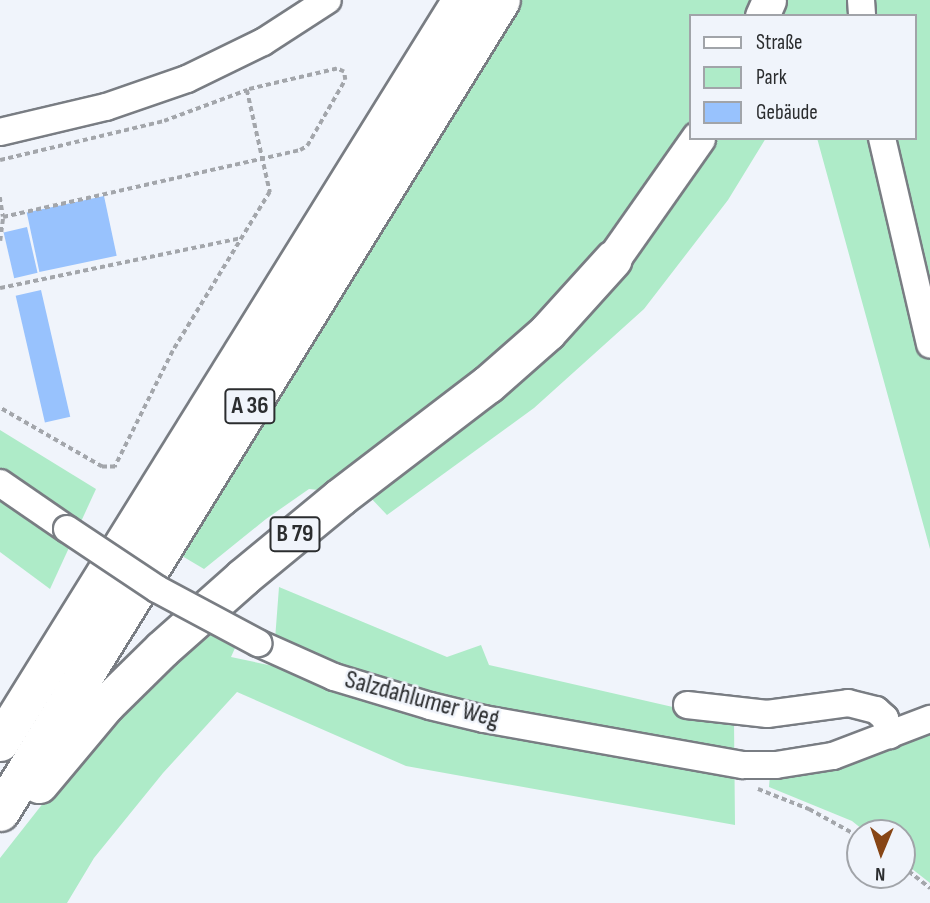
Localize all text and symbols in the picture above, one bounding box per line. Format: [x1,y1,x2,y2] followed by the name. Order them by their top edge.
[688,14,916,140] legend
[756,30,802,55] text: Straße
[756,65,787,90] text: Park
[756,100,818,125] text: Gebäude
[224,386,276,426] road number: A 36
[269,514,321,554] road number: B 79
[341,664,503,736] street label: Salzdahlumer Weg
[846,819,916,889] north arrow
[875,862,886,885] text: N

